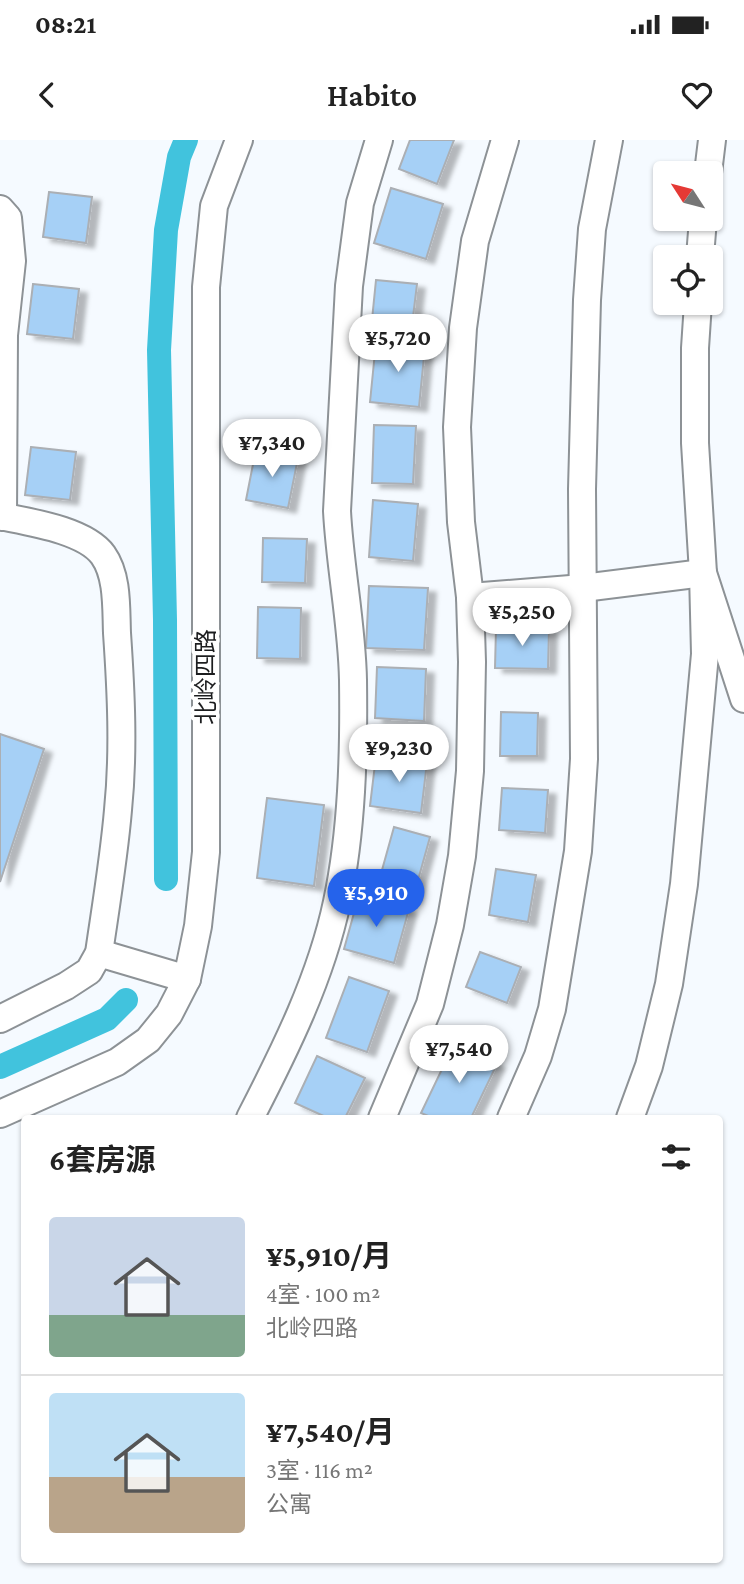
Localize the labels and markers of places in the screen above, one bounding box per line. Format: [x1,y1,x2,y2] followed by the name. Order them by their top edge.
[341,314,455,374] pin: ¥5,720
[215,420,329,479] pin: ¥7,340
[465,588,579,648] pin: ¥5,250
[342,724,456,784] pin: ¥9,230
[319,870,433,929] pin: ¥5,910
[402,1026,516,1085] pin: ¥7,540

